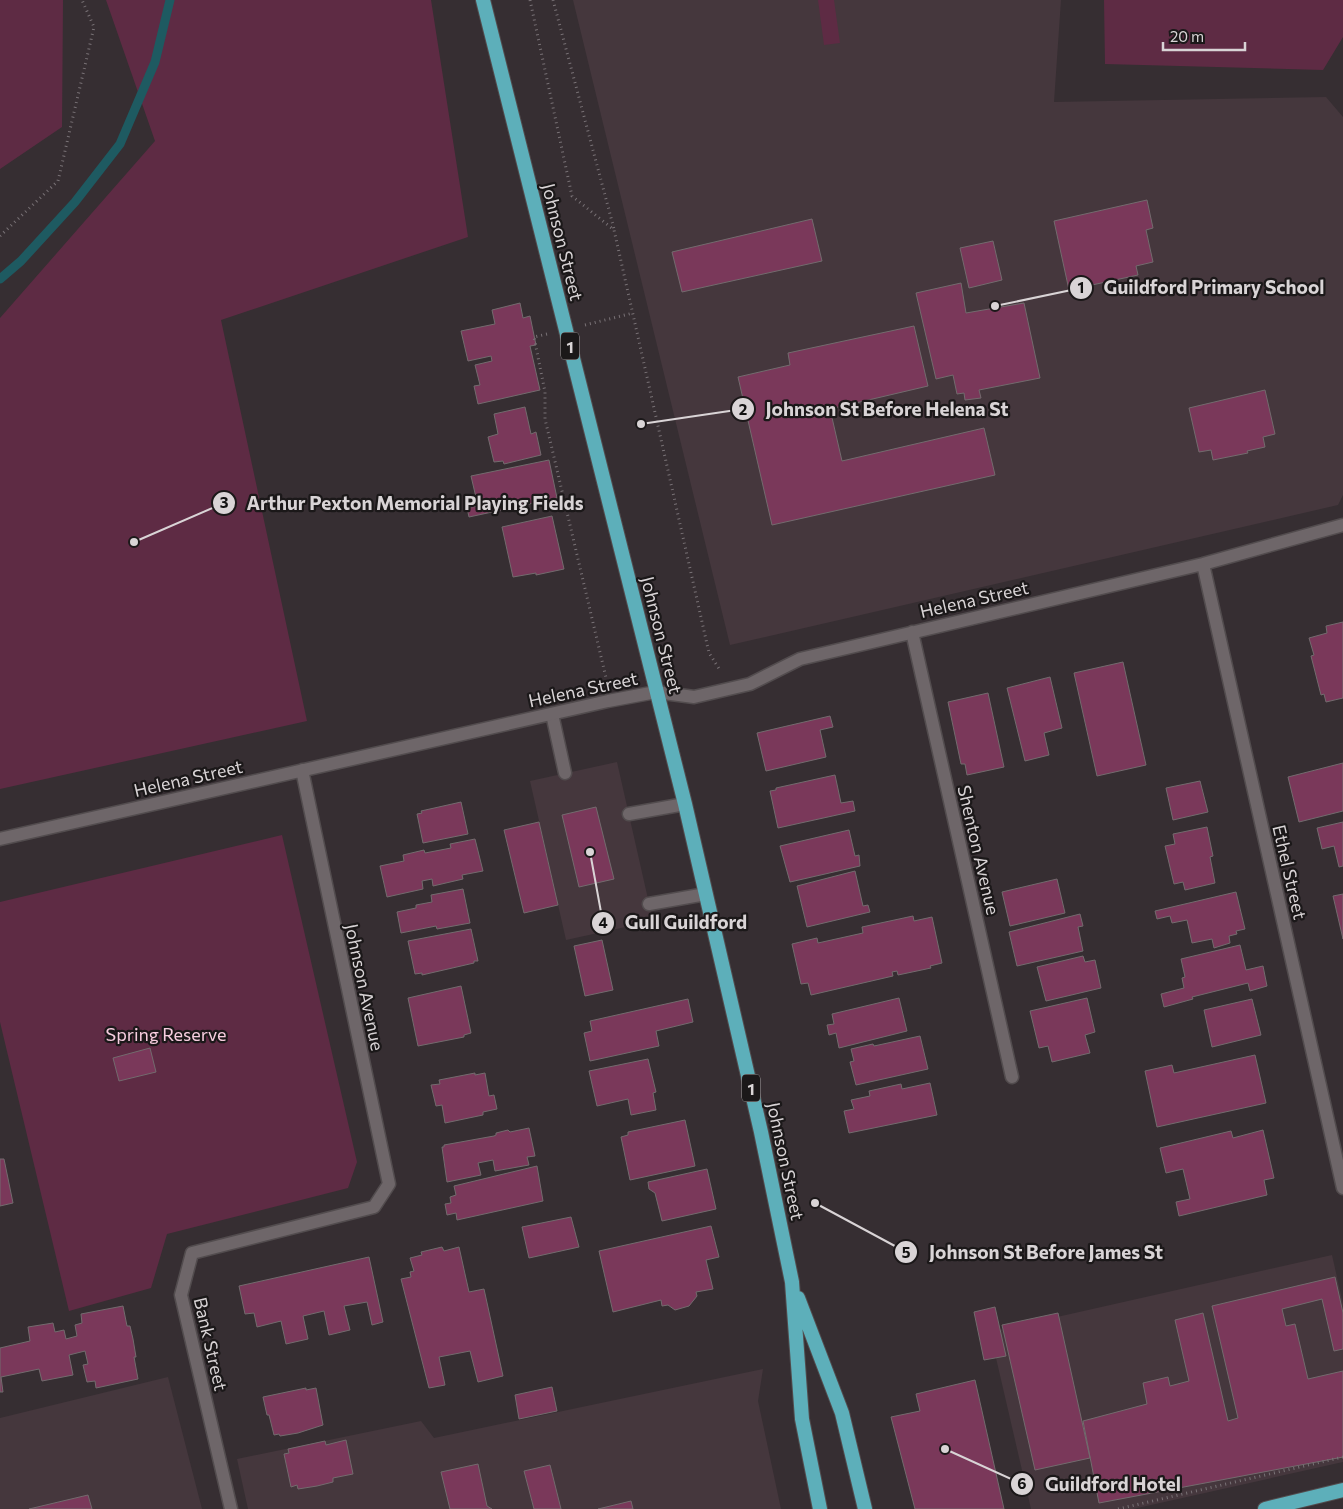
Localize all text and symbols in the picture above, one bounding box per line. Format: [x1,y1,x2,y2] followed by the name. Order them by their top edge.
[1163,20,1246,52] scale bar
[1170,27,1204,45] text: 20 m
[538,181,588,303] street label: Johnson Street
[1068,271,1334,305] callout: Guildford Primary School
[1104,275,1324,298] text: Guildford Primary School
[1078,278,1084,296] text: 1
[561,332,579,360] road number: 1
[731,392,1019,426] callout: Johnson St Before Helena St
[766,397,1008,420] text: Johnson St Before Helena St
[739,400,747,418] text: 2
[211,486,593,520] callout: Arthur Pexton Memorial Playing Fields
[246,491,584,514] text: Arthur Pexton Memorial Playing Fields
[220,493,229,511] text: 3
[637,574,687,696] street label: Johnson Street
[917,576,1031,622] street label: Helena Street
[526,667,640,711] street label: Helena Street
[131,755,245,801] street label: Helena Street
[953,783,1005,917] street label: Shenton Avenue
[1268,822,1312,922] street label: Ethel Street
[590,906,758,940] callout: Gull Guildford
[625,910,747,933] text: Gull Guildford
[598,913,608,931] text: 4
[341,921,389,1053] street label: Johnson Avenue
[106,1023,226,1045] park label: Spring Reserve
[742,1074,760,1102] road number: 1
[763,1100,809,1222] street label: Johnson Street
[894,1235,1173,1269] callout: Johnson St Before James St
[929,1240,1163,1263] text: Johnson St Before James St
[902,1243,911,1261] text: 5
[190,1295,232,1393] street label: Bank Street
[1010,1467,1191,1501] callout: Guildford Hotel
[1045,1472,1181,1495] text: Guildford Hotel
[1017,1474,1027,1492] text: 6

